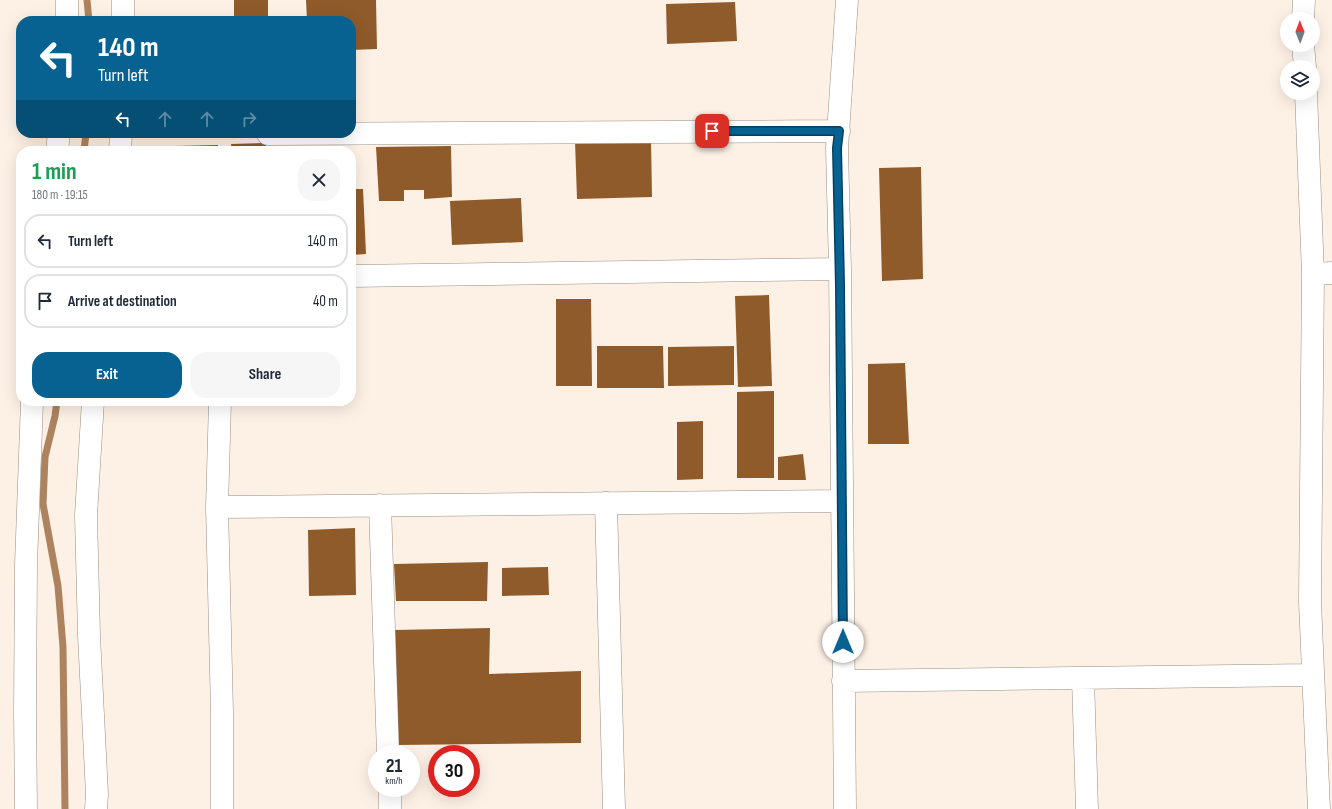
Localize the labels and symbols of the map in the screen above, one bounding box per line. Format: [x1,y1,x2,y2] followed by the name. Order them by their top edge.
[1280,12,1320,52] north arrow
[695,114,729,148] pin
[822,621,864,663] position arrow
[428,745,480,797] speed limit sign: 30

